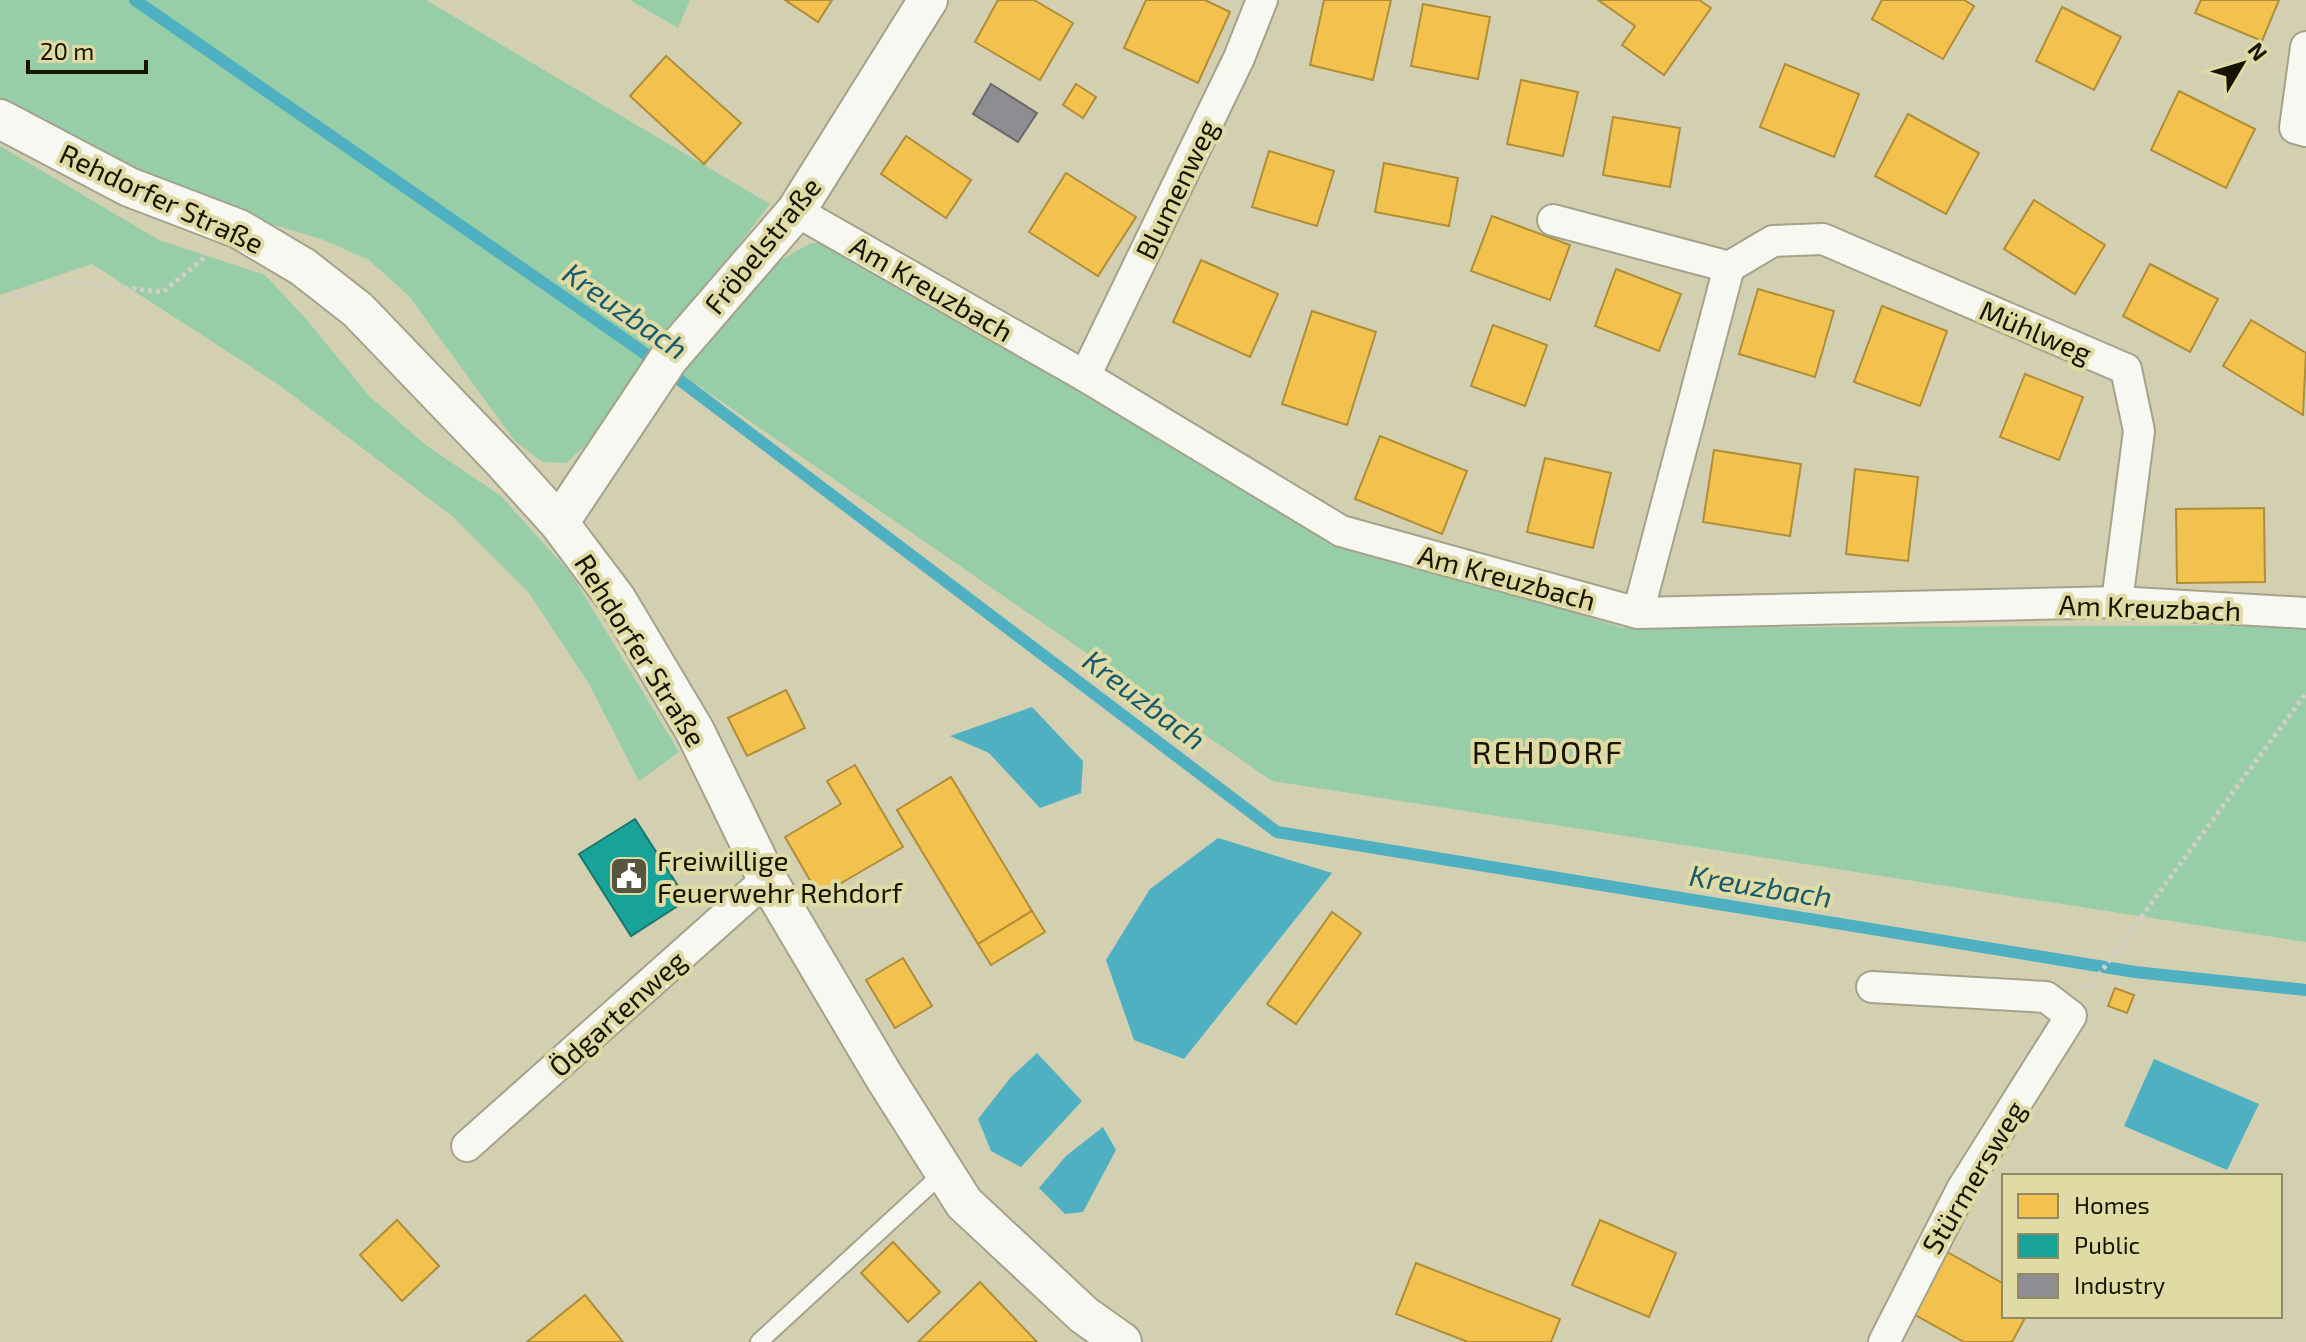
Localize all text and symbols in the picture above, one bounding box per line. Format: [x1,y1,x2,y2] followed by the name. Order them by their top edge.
[28,24,146,74] scale bar
[2202,24,2282,104] north arrow
[40,36,94,65] text: 20 m
[2243,37,2274,65] text: N
[1128,113,1225,264] street label: Blumenweg
[55,136,269,260] street label: Rehdorfer Straße
[697,170,827,320] street label: Fröbelstraße
[845,228,1019,348] street label: Am Kreuzbach
[557,254,695,366] water label: Kreuzbach
[1975,292,2097,370] street label: Mühlweg
[1415,537,1599,617] street label: Am Kreuzbach
[568,547,714,753] street label: Rehdorfer Straße
[2058,587,2242,627] street label: Am Kreuzbach
[1077,641,1213,757] water label: Kreuzbach
[1472,732,1624,770] district label: REHDORF
[657,843,904,909] place label: Freiwillige Feuerwehr Rehdorf
[608,855,650,897] public building icon: Freiwillige Feuerwehr Rehdorf
[1687,856,1835,914] water label: Kreuzbach
[542,942,693,1083] street label: Ödgartenweg
[1914,1094,2032,1259] street label: Stürmersweg
[2002,1174,2282,1318] legend
[2074,1190,2150,1219] text: Homes
[2074,1230,2140,1259] text: Public
[2074,1270,2166,1299] text: Industry

